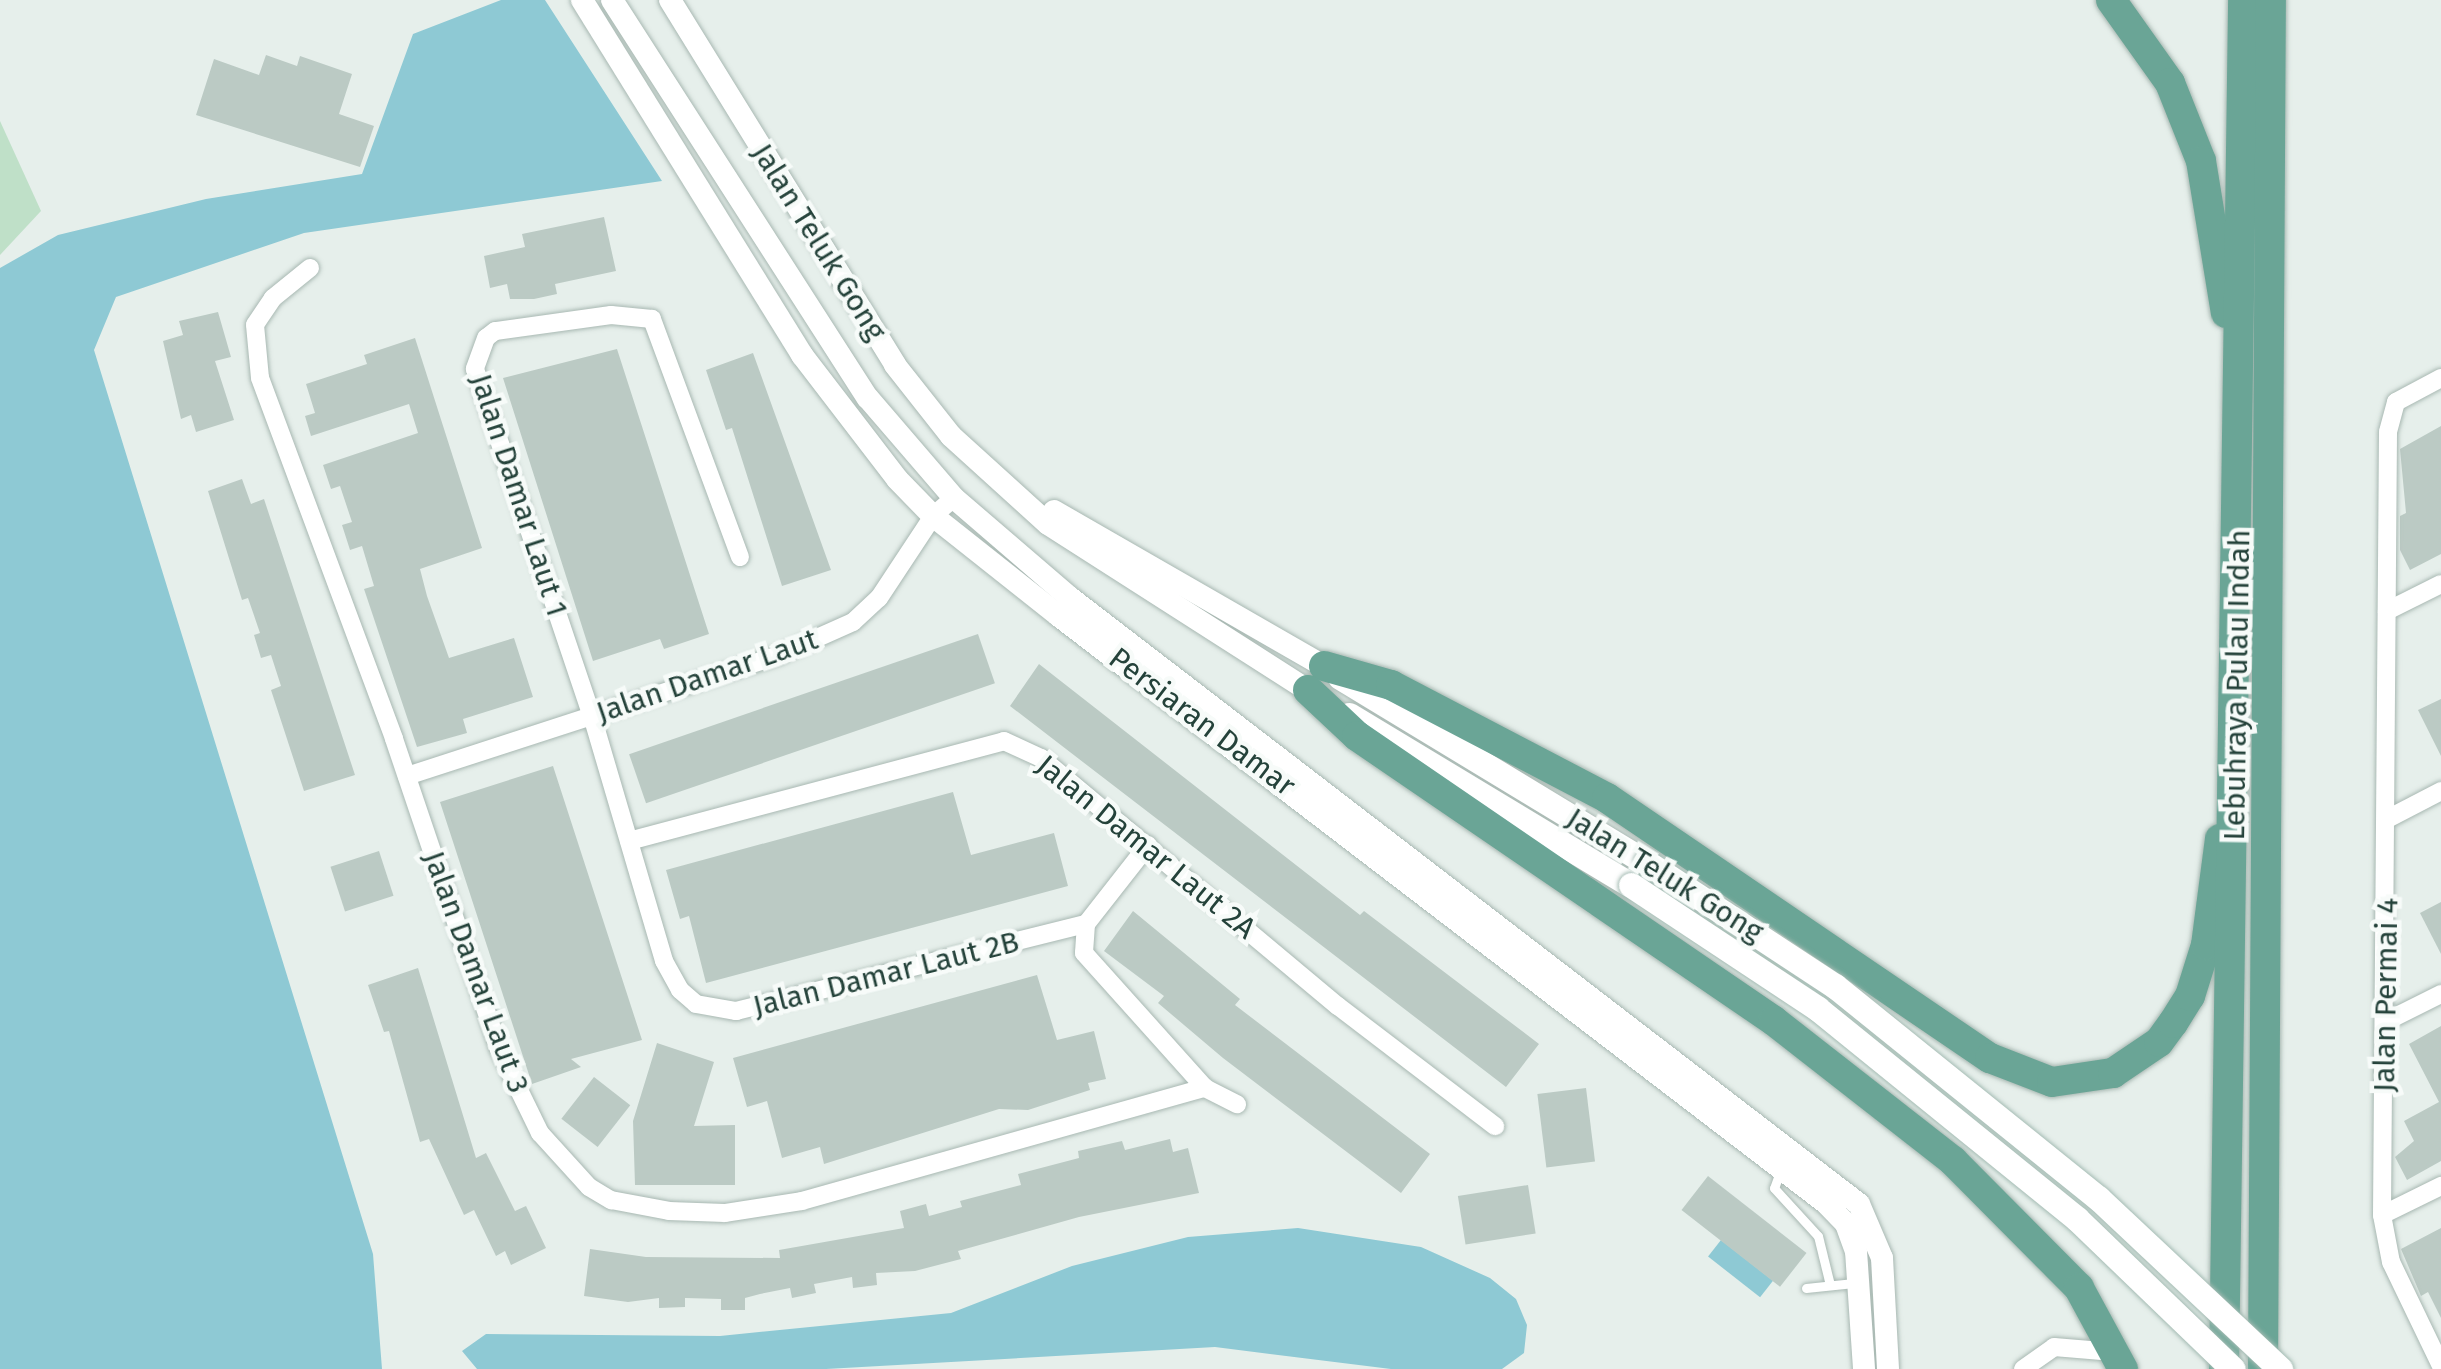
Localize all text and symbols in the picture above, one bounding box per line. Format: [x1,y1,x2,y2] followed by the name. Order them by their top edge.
[744,137,894,347] street label: Jalan Teluk Gong
[463,369,575,621] street label: Jalan Damar Laut 1
[2216,529,2258,841] street label: Lebuhraya Pulau Indah
[592,621,822,731] street label: Jalan Damar Laut
[1102,640,1302,804] street label: Persiaran Damar
[1029,747,1263,947] street label: Jalan Damar Laut 2A
[1560,800,1770,950] street label: Jalan Teluk Gong
[416,846,536,1098] street label: Jalan Damar Laut 3
[2366,897,2406,1093] street label: Jalan Permai 4
[749,924,1023,1024] street label: Jalan Damar Laut 2B

